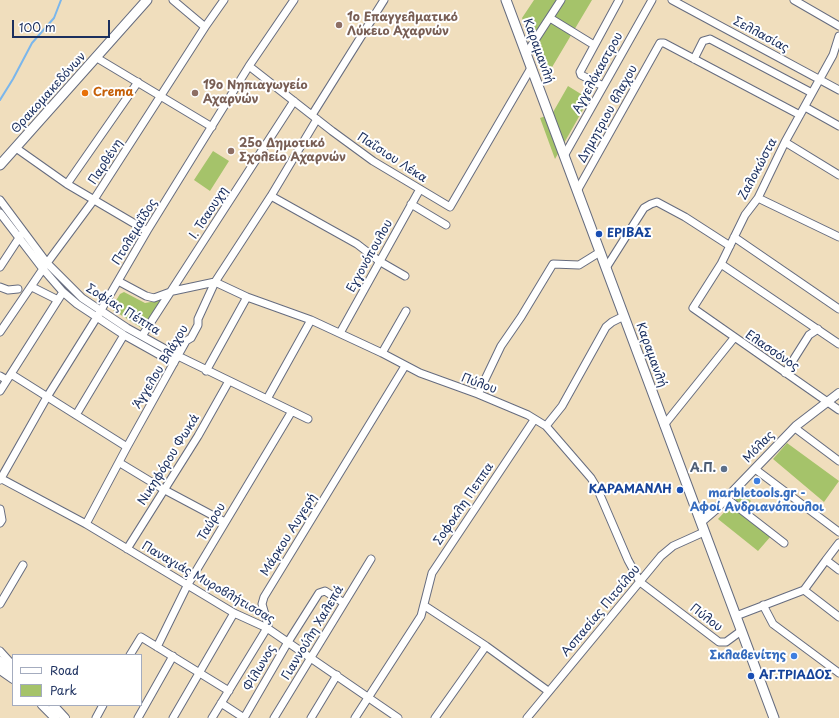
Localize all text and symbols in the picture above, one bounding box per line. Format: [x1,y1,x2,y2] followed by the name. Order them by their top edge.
[347,11,458,39] place label: 1ο Επαγγελματικό Λύκειο Αχαρνών
[14,12,112,38] scale bar
[731,14,791,56] street label: Σελλασίας
[520,17,556,85] street label: Καραμανλή
[19,18,56,36] text: 100 m
[334,20,344,30] marker: 1ο Επαγγελματικό Λύκειο Αχαρνών
[570,30,626,116] street label: Αγγελόκαστρου
[9,49,89,137] street label: Θρακομακεδόνων
[575,63,641,165] street label: Δημητριου βλαχου
[203,79,308,107] place label: 19ο Νηπιαγωγείο Αχαρνών
[93,86,134,100] place label: Crema
[80,88,90,98] marker: Crema
[190,88,200,98] marker: 19ο Νηπιαγωγείο Αχαρνών
[354,130,430,186] street label: Παΐσιου Λέκα
[736,136,780,202] street label: Ζαλοκώστα
[86,137,126,187] street label: Παρθένη
[239,137,346,165] place label: 25ο Δημοτικό Σχολείο Αχαρνών
[226,146,236,156] marker: 25ο Δημοτικό Σχολείο Αχαρνών
[187,184,231,242] street label: Ι. Τσαουχη
[110,196,160,268] street label: Πτολεμαΐδος
[344,217,396,295] street label: Εγγονόπουλου
[607,227,651,241] place label: ΕΡΙΒΑΣ
[594,229,604,239] marker: ΕΡΙΒΑΣ
[83,281,163,339] street label: Σοφίας Πέππα
[633,321,669,389] street label: Καραμανλή
[130,322,192,412] street label: Άγγελου Βλάχου
[742,328,802,374] street label: Ελασσόνος
[459,371,499,397] street label: Πύλου
[135,412,203,508] street label: Νικηφόρου Φωκά
[740,428,778,466] street label: Μόλας
[431,460,497,548] street label: Σοφοκλη Πεππα
[690,462,716,476] place label: Α.Π.
[719,464,729,474] marker: Α.Π.
[752,476,762,486] marker: marbletools.gr - Αφοί Ανδριανόπουλοι
[588,483,672,497] place label: ΚΑΡΑΜΑΝΛΗ
[675,485,685,495] marker: ΚΑΡΑΜΑΝΛΗ
[690,487,824,515] place label: marbletools.gr - Αφοί Ανδριανόπουλοι
[258,491,320,579] street label: Μάρκου Αυγερή
[195,501,229,543] street label: Ταύρου
[139,539,277,627] street label: Παναγιάς Μυροβλήτισσας
[559,562,643,660] street label: Ασπασίας Πιτσίλου
[279,583,347,683] street label: Γιαννούλη Χαλεπά
[687,601,725,635] street label: Πύλου
[241,642,279,694] street label: Φίλωνος
[710,649,786,663] place label: Σκλαβενίτης
[789,651,799,661] marker: Σκλαβενίτης
[12,654,142,706] legend
[50,661,79,679] text: Road
[759,669,832,683] place label: ΑΓ.ΤΡΙΑΔΟΣ
[746,671,756,681] marker: ΑΓ.ΤΡΙΑΔΟΣ
[50,681,77,699] text: Park

